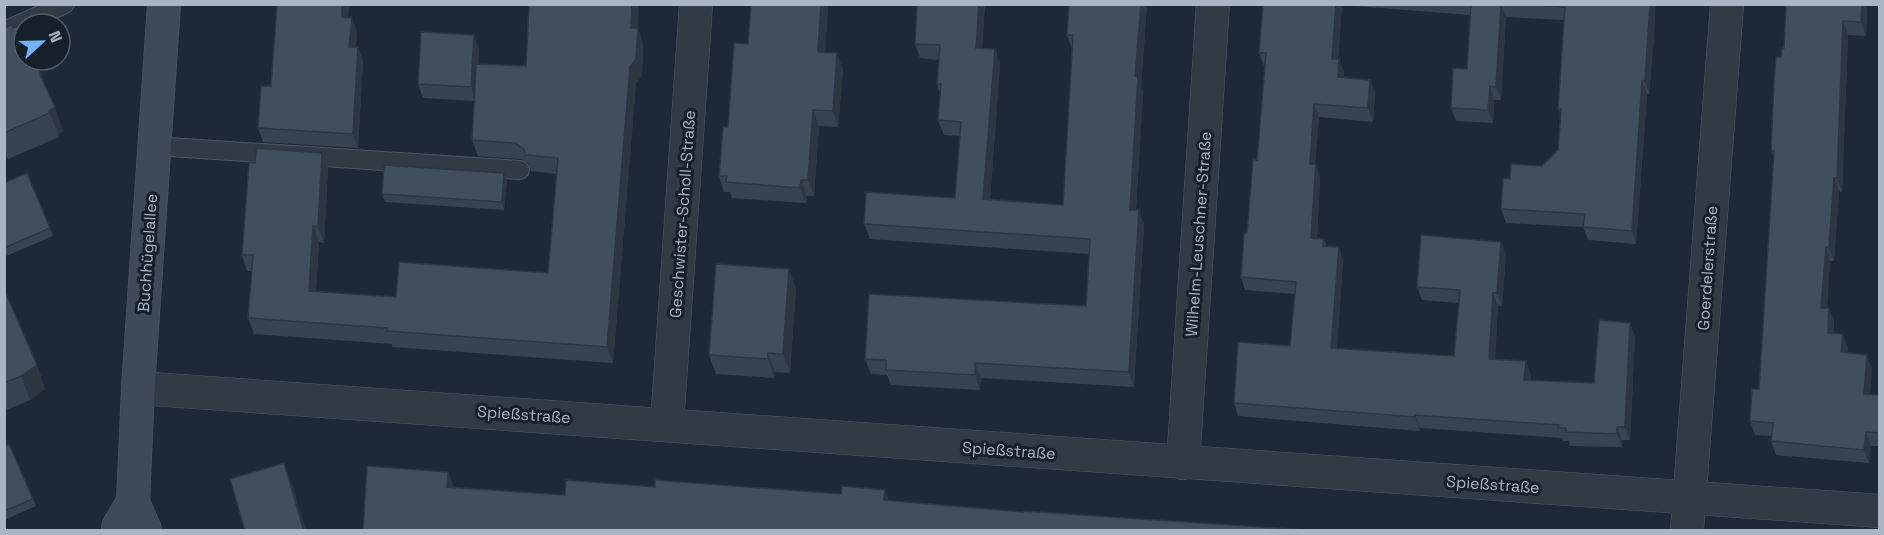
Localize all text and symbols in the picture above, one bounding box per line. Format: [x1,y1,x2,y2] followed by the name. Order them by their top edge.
[12,12,72,72] north arrow
[44,28,67,45] text: N
[665,110,700,319] street label: Geschwister-Scholl-Straße
[1181,131,1216,337] street label: Wilhelm-Leuschner-Straße
[133,193,162,313] street label: Buchhügelallee
[1693,205,1722,331] street label: Goerdelerstraße
[477,401,571,428] street label: Spießstraße
[962,437,1056,464] street label: Spießstraße
[1446,471,1540,498] street label: Spießstraße

